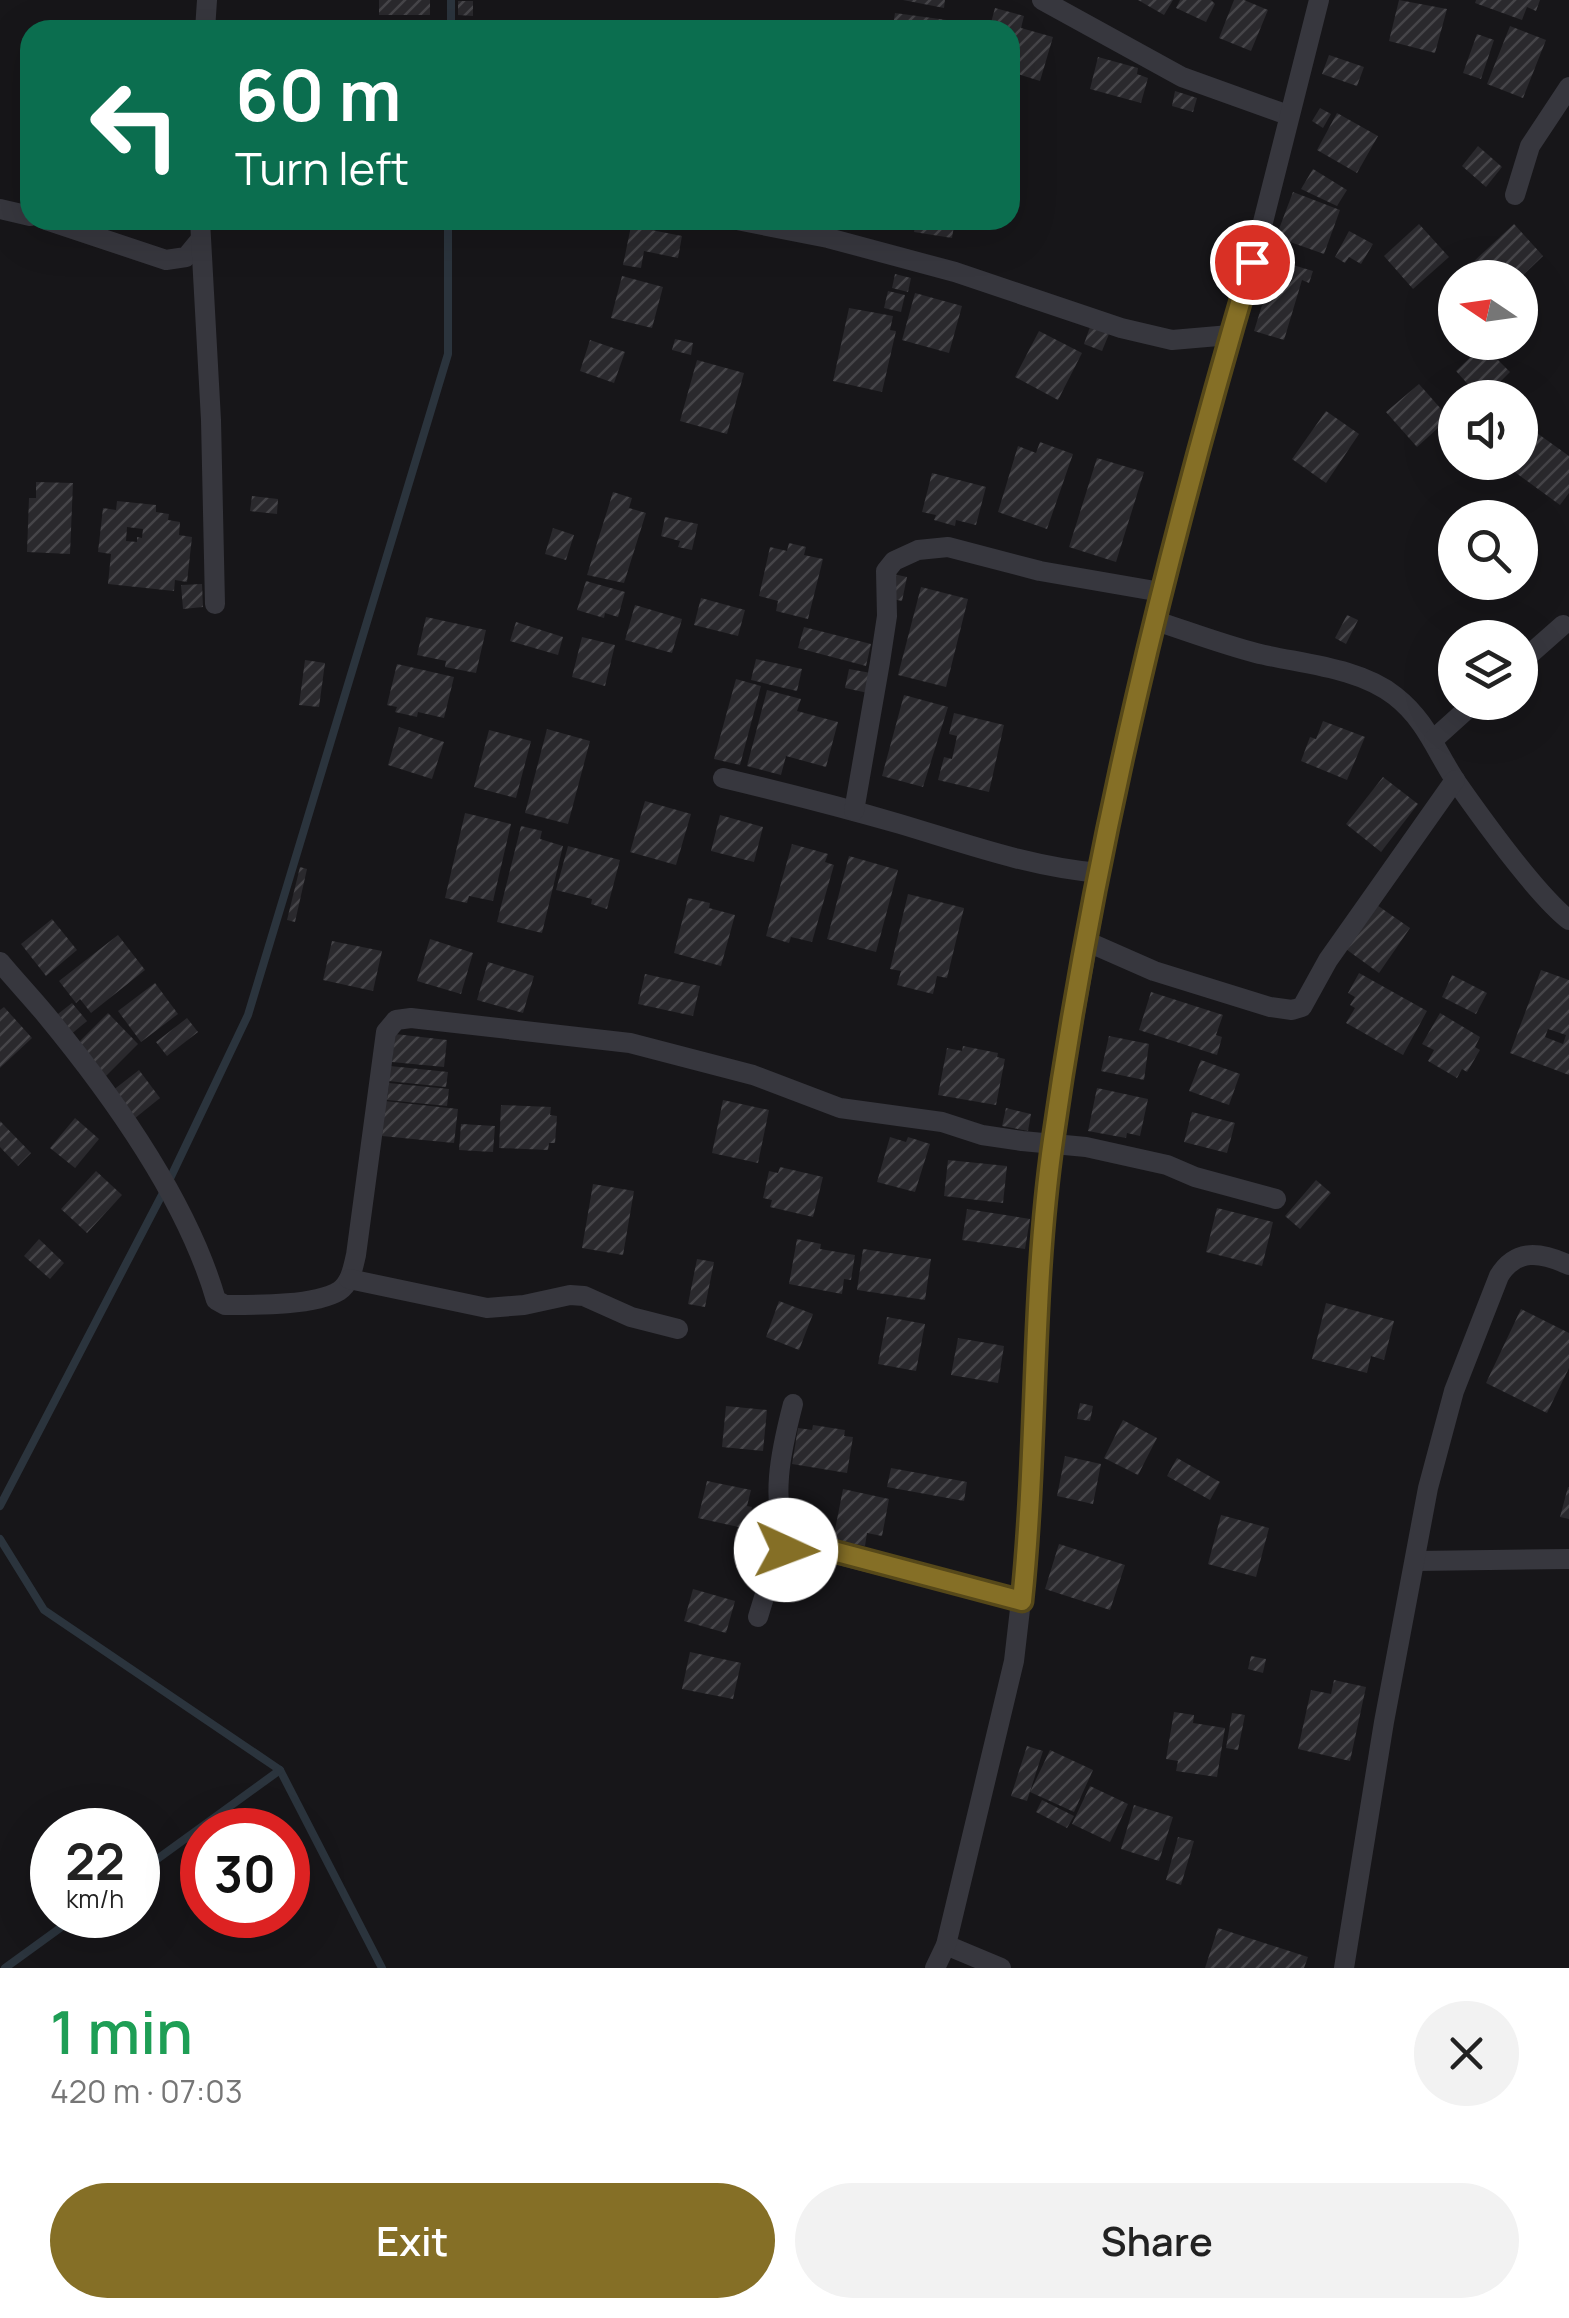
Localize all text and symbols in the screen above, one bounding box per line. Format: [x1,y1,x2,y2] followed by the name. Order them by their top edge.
[235,46,402,142] text: 60 m
[70,60,200,190] icon: left
[235,137,409,199] text: Turn left
[1210,220,1295,305] pin
[1225,235,1280,290] icon: arrive
[1438,260,1538,360] north arrow
[1438,260,1538,720] map controls
[1438,380,1538,480] button: sound
[1438,500,1538,600] button: search
[1438,620,1538,720] button: layers
[734,1498,838,1602] position arrow
[180,1808,310,1938] speed limit sign: 30
[65,1827,125,1895] text: 22
[66,1881,124,1916] text: km/h
[50,1990,193,2072] text: 1 min
[1414,2001,1519,2106] button: close
[50,2069,243,2113] text: 420 m · 07:03
[50,2183,775,2298] button: Exit
[795,2183,1519,2298] button: Share

